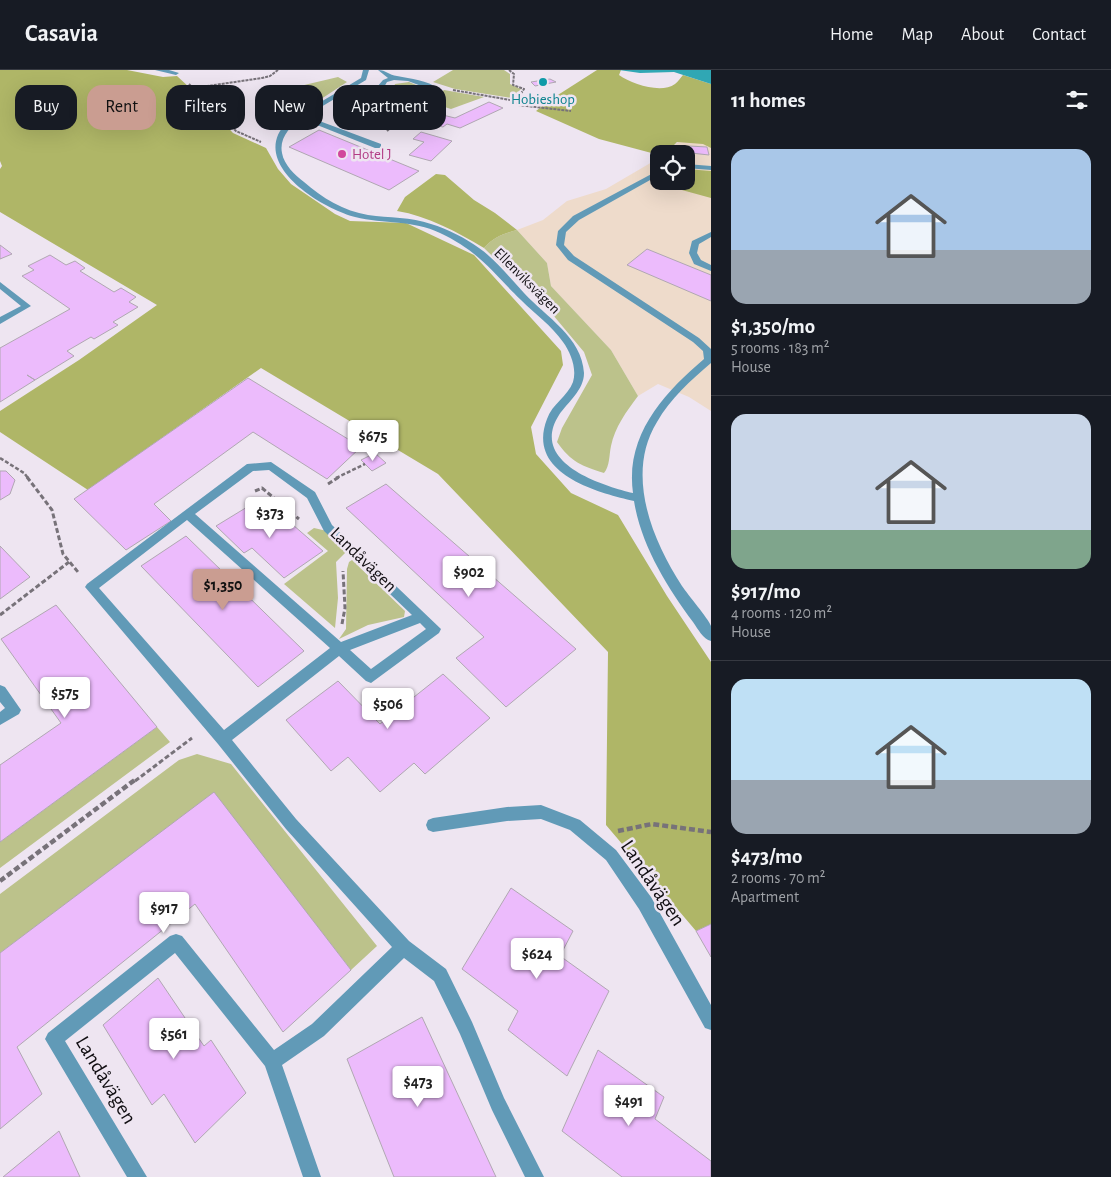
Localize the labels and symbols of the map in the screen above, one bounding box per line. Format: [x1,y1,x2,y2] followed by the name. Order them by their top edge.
[537,76,549,88] marker: Hobieshop
[511,92,575,107] place label: Hobieshop
[352,147,392,162] place label: Hotel J
[336,148,348,160] marker: Hotel J
[491,245,563,317] street label: Ellenviksvägen
[343,420,403,462] pin: $675
[240,496,300,539] pin: $373
[326,524,400,596] street label: Landåvägen
[439,556,499,598] pin: $902
[182,568,264,611] pin: $1,350
[35,676,95,719] pin: $575
[358,688,418,730] pin: $506
[617,836,689,930] street label: Landåvägen
[134,892,194,934] pin: $917
[507,938,567,980] pin: $624
[144,1018,204,1060] pin: $561
[72,1032,140,1128] street label: Landåvägen
[388,1066,448,1108] pin: $473
[599,1084,659,1127] pin: $491

